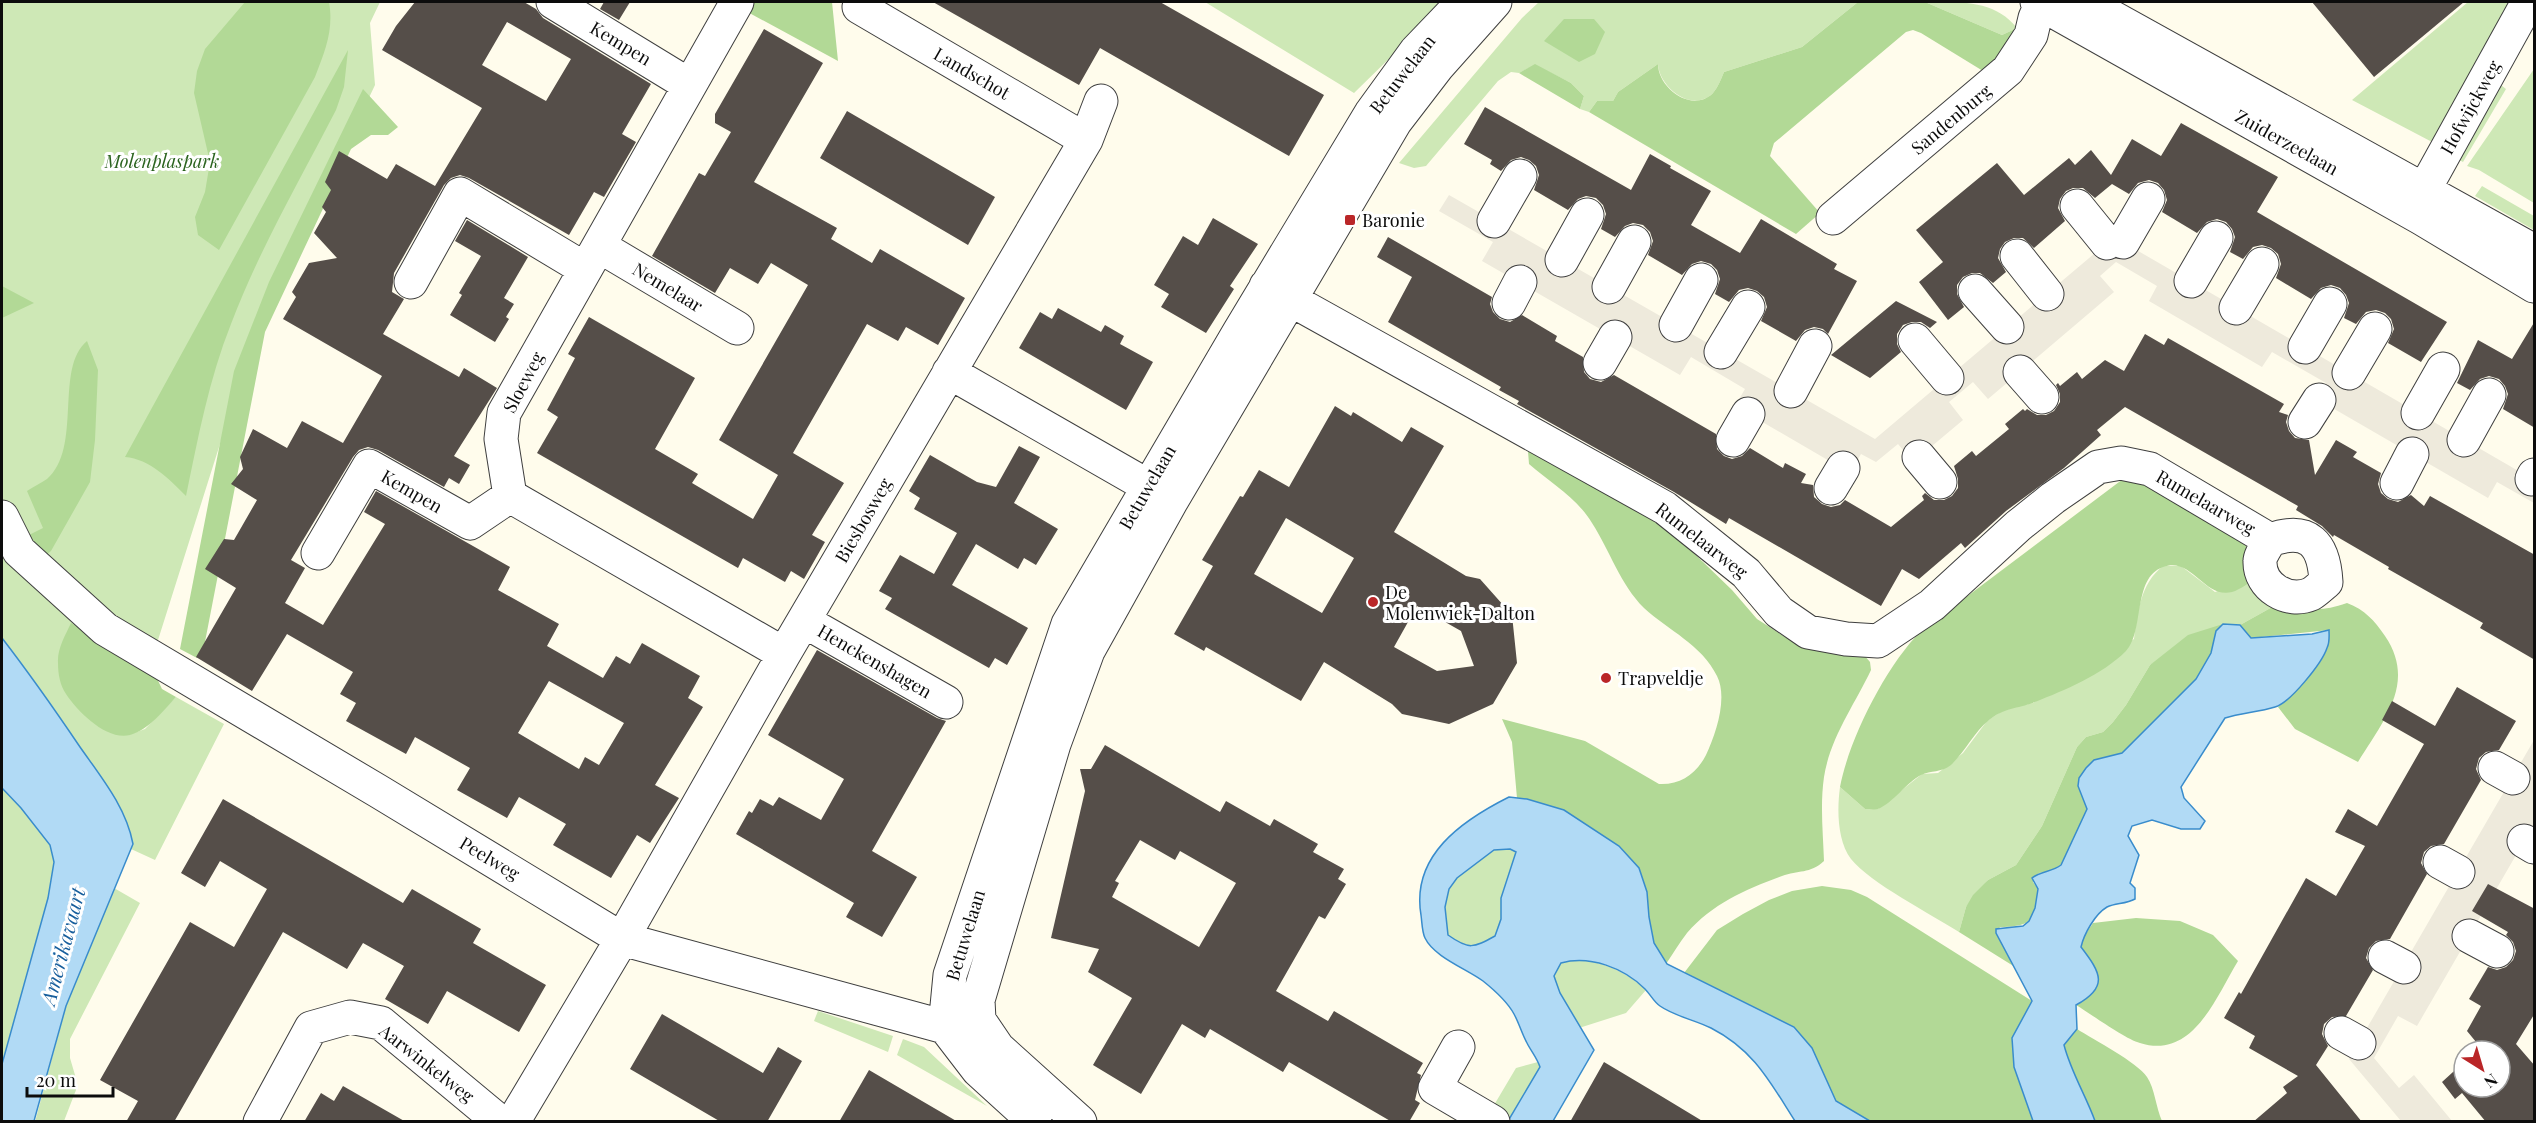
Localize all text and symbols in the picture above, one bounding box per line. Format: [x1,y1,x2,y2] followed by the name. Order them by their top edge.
[586,15,656,71] street label: Kempen
[1364,29,1440,118] street label: Betuwelaan
[929,42,1015,105] street label: Landschot
[2434,55,2506,158] street label: Hofwijckweg
[1906,78,1997,160] street label: Sandenburg
[2231,104,2343,180] street label: Zuiderzeelaan
[104,149,219,173] park label: Molenplaspark
[1362,208,1425,232] place label: Baronie
[1343,213,1357,227] marker: Baronie
[629,257,707,317] street label: Nemelaar
[497,347,549,417] street label: Sloeweg
[1113,440,1181,534] street label: Betuwelaan
[377,464,447,518] street label: Kempen
[2152,464,2260,540] street label: Rumelaarweg
[829,473,897,567] street label: Biesbosweg
[1651,496,1753,584] street label: Rumelaarweg
[1385,580,1535,625] place label: De Molenwiek-Dalton
[1366,595,1380,609] marker: De Molenwiek-Dalton
[814,619,937,703] street label: Henckenshagen
[1618,666,1704,690] place label: Trapveldje
[1599,671,1613,685] marker: Trapveldje
[456,831,525,886] street label: Peelweg
[33,883,91,1010] water label: Amerikavaart
[940,886,990,983] street label: Betuwelaan
[374,1018,480,1108] street label: Aarwinkelweg
[2452,1039,2512,1099] north arrow
[27,1060,112,1098] scale bar
[36,1068,76,1092] text: 20 m
[2480,1070,2502,1094] text: N

